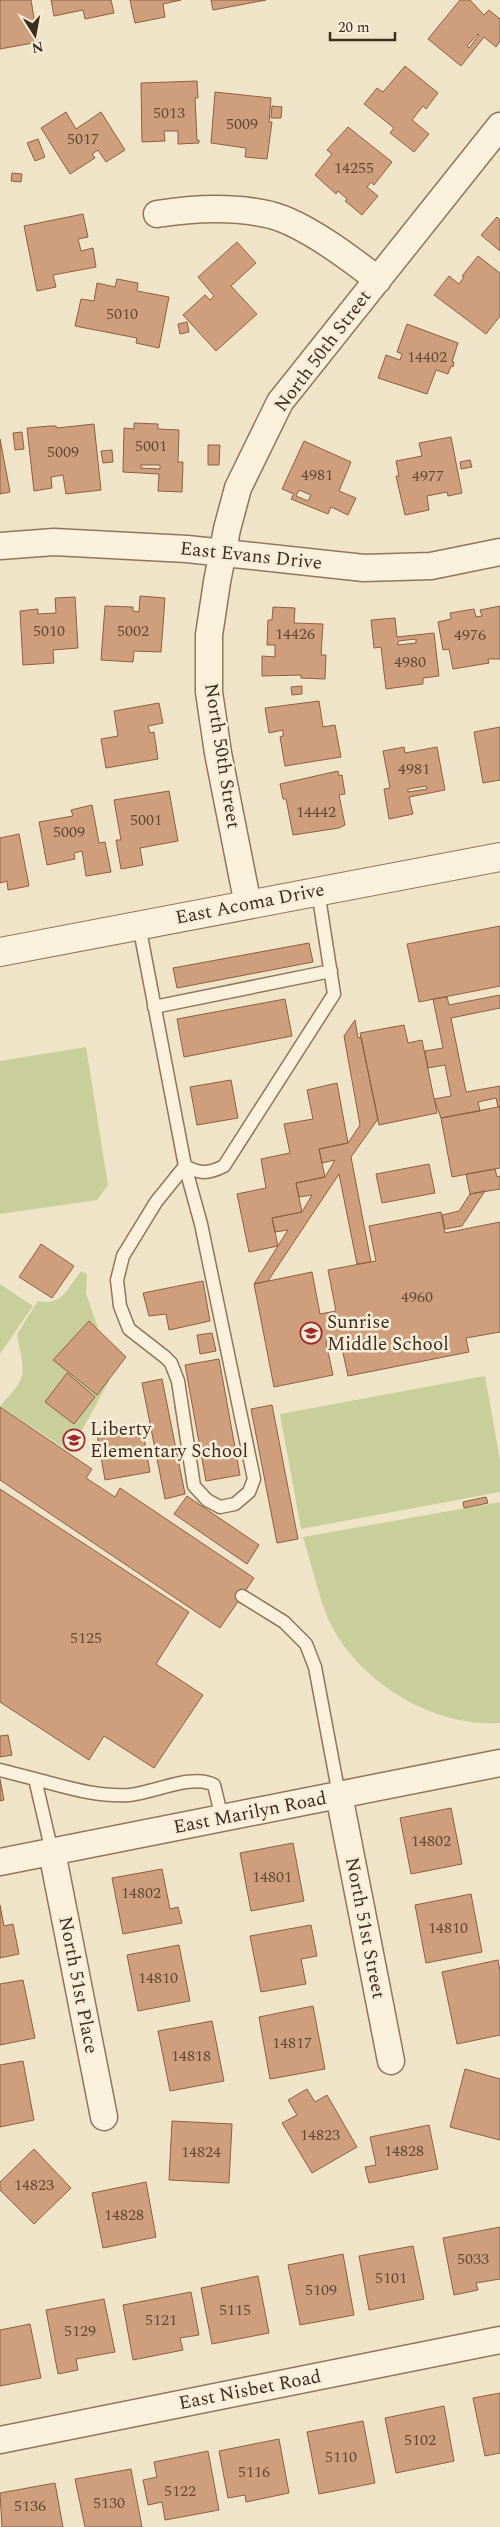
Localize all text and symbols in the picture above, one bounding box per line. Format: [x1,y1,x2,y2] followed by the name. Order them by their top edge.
[10,10,60,60] north arrow
[330,10,395,42] scale bar
[338,16,370,39] text: 20 m
[30,36,45,59] text: N
[153,101,185,125] house number: 5013
[226,112,258,136] house number: 5009
[67,127,99,151] house number: 5017
[334,156,374,180] house number: 14255
[267,283,379,418] street label: North 50th Street
[106,302,138,326] house number: 5010
[407,345,447,369] house number: 14402
[135,434,167,458] house number: 5001
[47,440,79,464] house number: 5009
[301,463,333,487] house number: 4981
[412,464,444,488] house number: 4977
[179,534,323,578] street label: East Evans Drive
[33,619,65,643] house number: 5010
[117,619,149,643] house number: 5002
[275,622,315,646] house number: 14426
[454,623,486,647] house number: 4976
[394,650,426,674] house number: 4980
[196,681,248,831] street label: North 50th Street
[398,757,430,781] house number: 4981
[296,800,336,824] house number: 14442
[130,808,162,832] house number: 5001
[53,820,85,844] house number: 5009
[173,875,327,933] street label: East Acoma Drive
[401,1285,433,1309] house number: 4960
[327,1308,449,1359] place label: Sunrise Middle School
[299,1321,323,1345] school or university icon: Sunrise Middle School
[90,1415,248,1466] place label: Liberty Elementary School
[62,1428,86,1452] school or university icon: Liberty Elementary School
[70,1626,102,1650] house number: 5125
[171,1784,329,1842] street label: East Marilyn Road
[411,1829,451,1853] house number: 14802
[337,1855,393,2002] street label: North 51st Street
[252,1865,292,1889] house number: 14801
[121,1881,161,1905] house number: 14802
[50,1914,106,2056] street label: North 51st Place
[428,1916,468,1940] house number: 14810
[138,1966,178,1990] house number: 14810
[272,2031,312,2055] house number: 14817
[171,2044,211,2068] house number: 14818
[300,2123,340,2147] house number: 14823
[384,2139,424,2163] house number: 14828
[181,2140,221,2164] house number: 14824
[14,2173,54,2197] house number: 14823
[104,2203,144,2227] house number: 14828
[457,2247,489,2271] house number: 5033
[375,2266,407,2290] house number: 5101
[305,2278,337,2302] house number: 5109
[219,2298,251,2322] house number: 5115
[145,2308,177,2332] house number: 5121
[64,2319,96,2343] house number: 5129
[176,2362,324,2418] street label: East Nisbet Road
[404,2428,436,2452] house number: 5102
[325,2445,357,2469] house number: 5110
[238,2460,270,2484] house number: 5116
[164,2479,196,2503] house number: 5122
[93,2491,125,2515] house number: 5130
[14,2494,46,2518] house number: 5136

